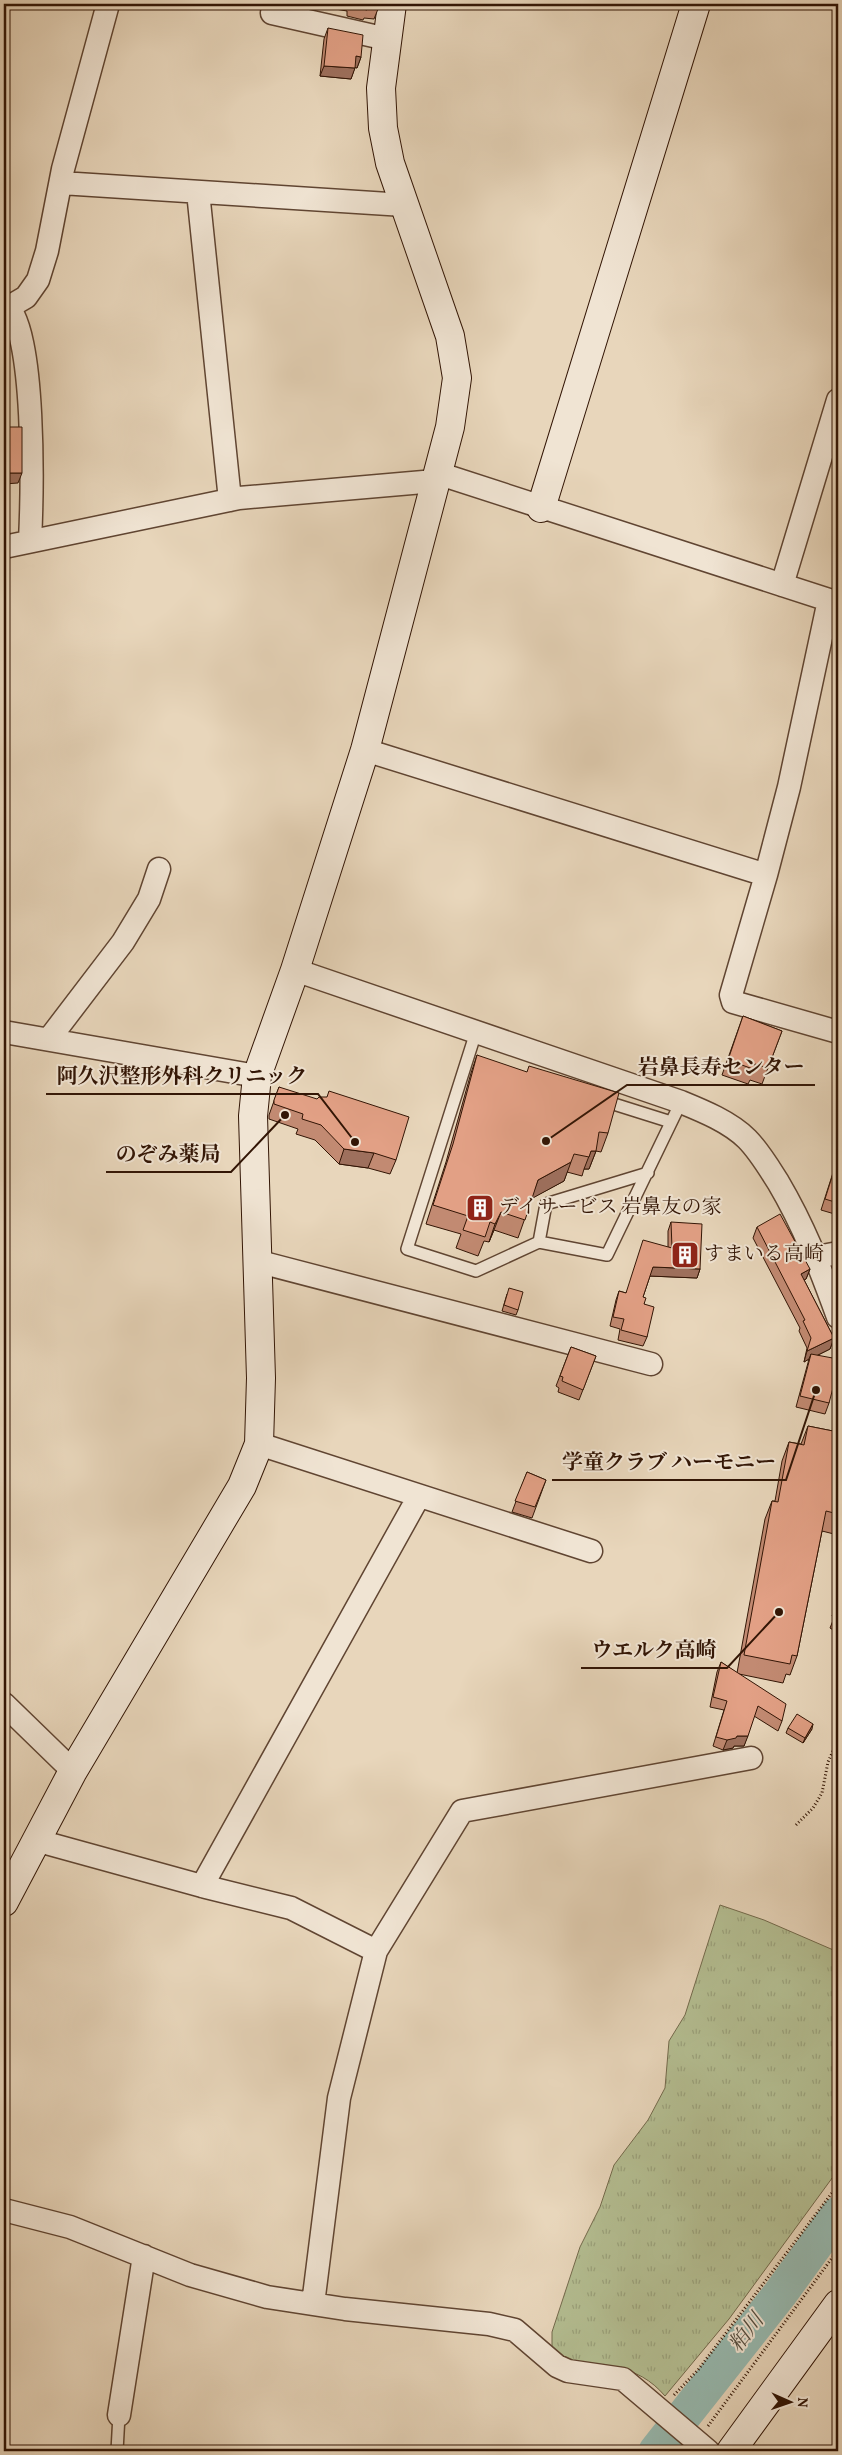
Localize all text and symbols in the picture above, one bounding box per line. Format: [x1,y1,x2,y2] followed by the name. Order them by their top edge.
[627,1049,815,1085] callout: 岩鼻長寿センター
[637,1054,805,1083] text: 岩鼻長寿センター
[46,1058,318,1094] callout: 阿久沢整形外科クリニック
[57,1063,307,1092] text: 阿久沢整形外科クリニック
[106,1136,231,1172] callout: のぞみ薬局
[116,1141,221,1170] text: のぞみ薬局
[465,1193,495,1223] building icon: デイサービス 岩鼻友の家
[499,1194,722,1222] place label: デイサービス 岩鼻友の家
[670,1240,700,1270] building icon: すまいる高崎
[704,1241,824,1269] place label: すまいる高崎
[552,1444,786,1480] callout: 学童クラブ ハーモニー
[562,1449,776,1478] text: 学童クラブ ハーモニー
[581,1632,727,1668] callout: ウエルク高崎
[591,1637,717,1666] text: ウエルク高崎
[723,2306,773,2358] water label: 粕川
[764,2378,814,2428] north arrow
[792,2397,811,2408] text: N

